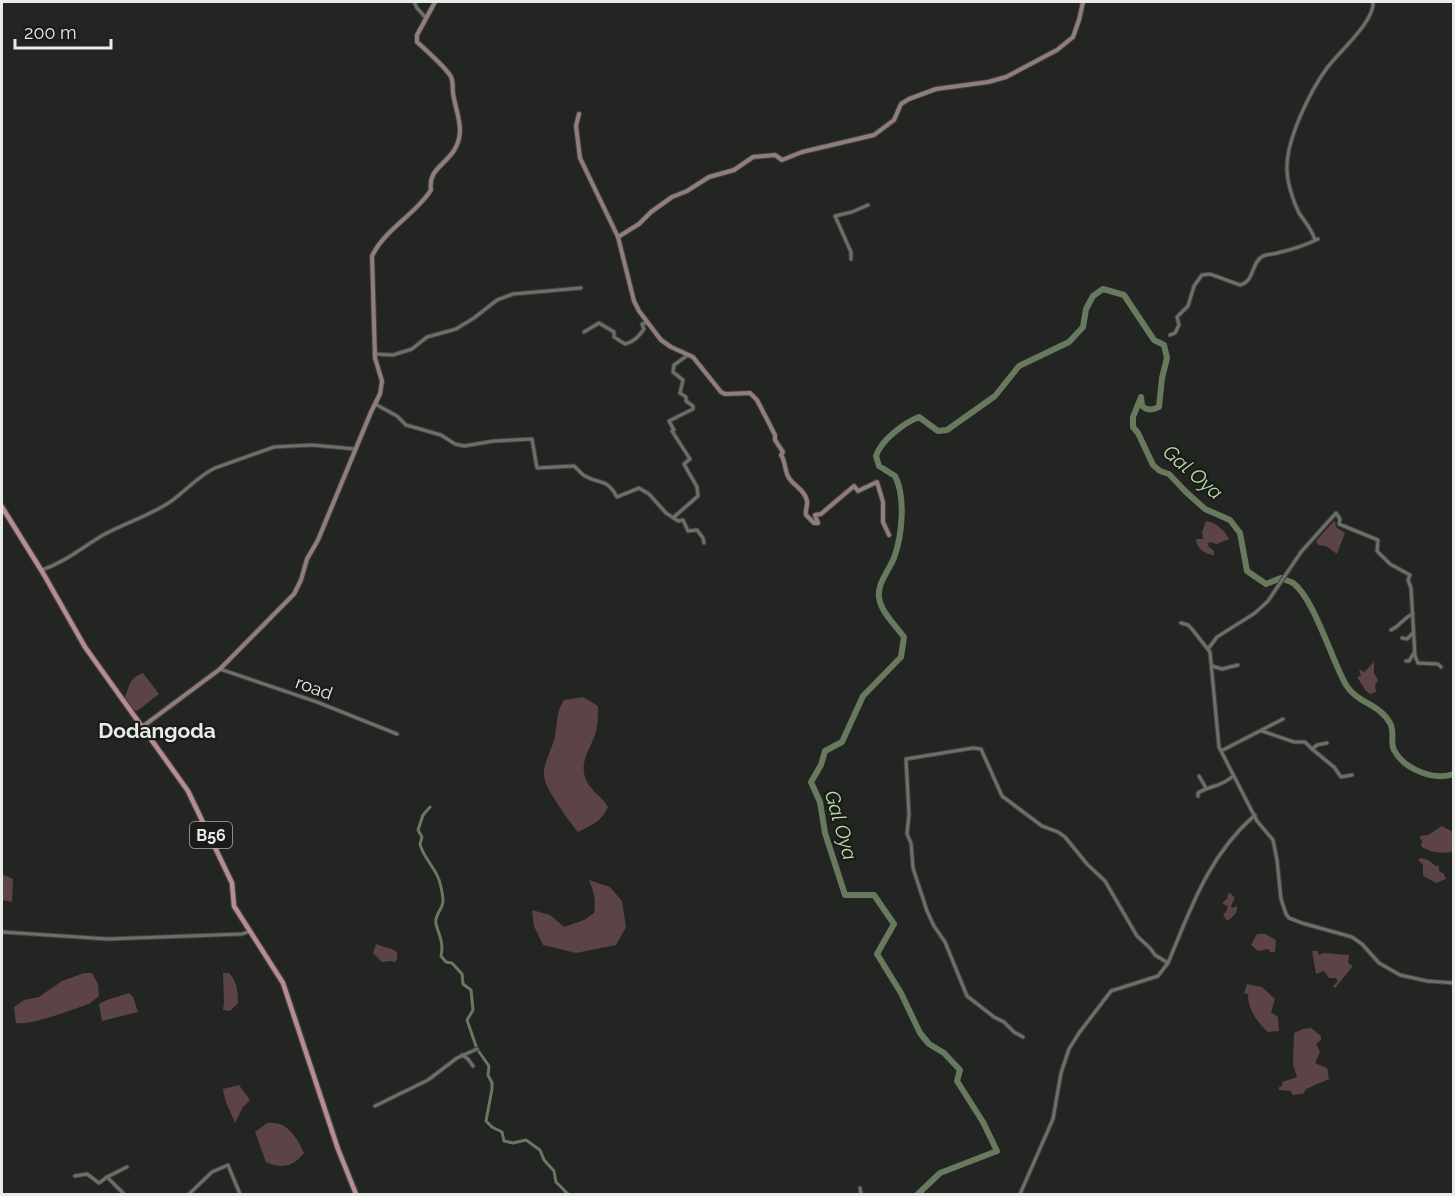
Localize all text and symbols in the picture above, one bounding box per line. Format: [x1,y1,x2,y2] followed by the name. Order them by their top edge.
[15,12,111,50] scale bar
[24,22,77,43] text: 200 m
[1158,440,1228,504] water label: Gal Oya
[293,671,335,704] street label: road
[98,718,216,743] district label: Dodangoda
[820,787,862,863] water label: Gal Oya
[190,822,232,848] road number: B56

